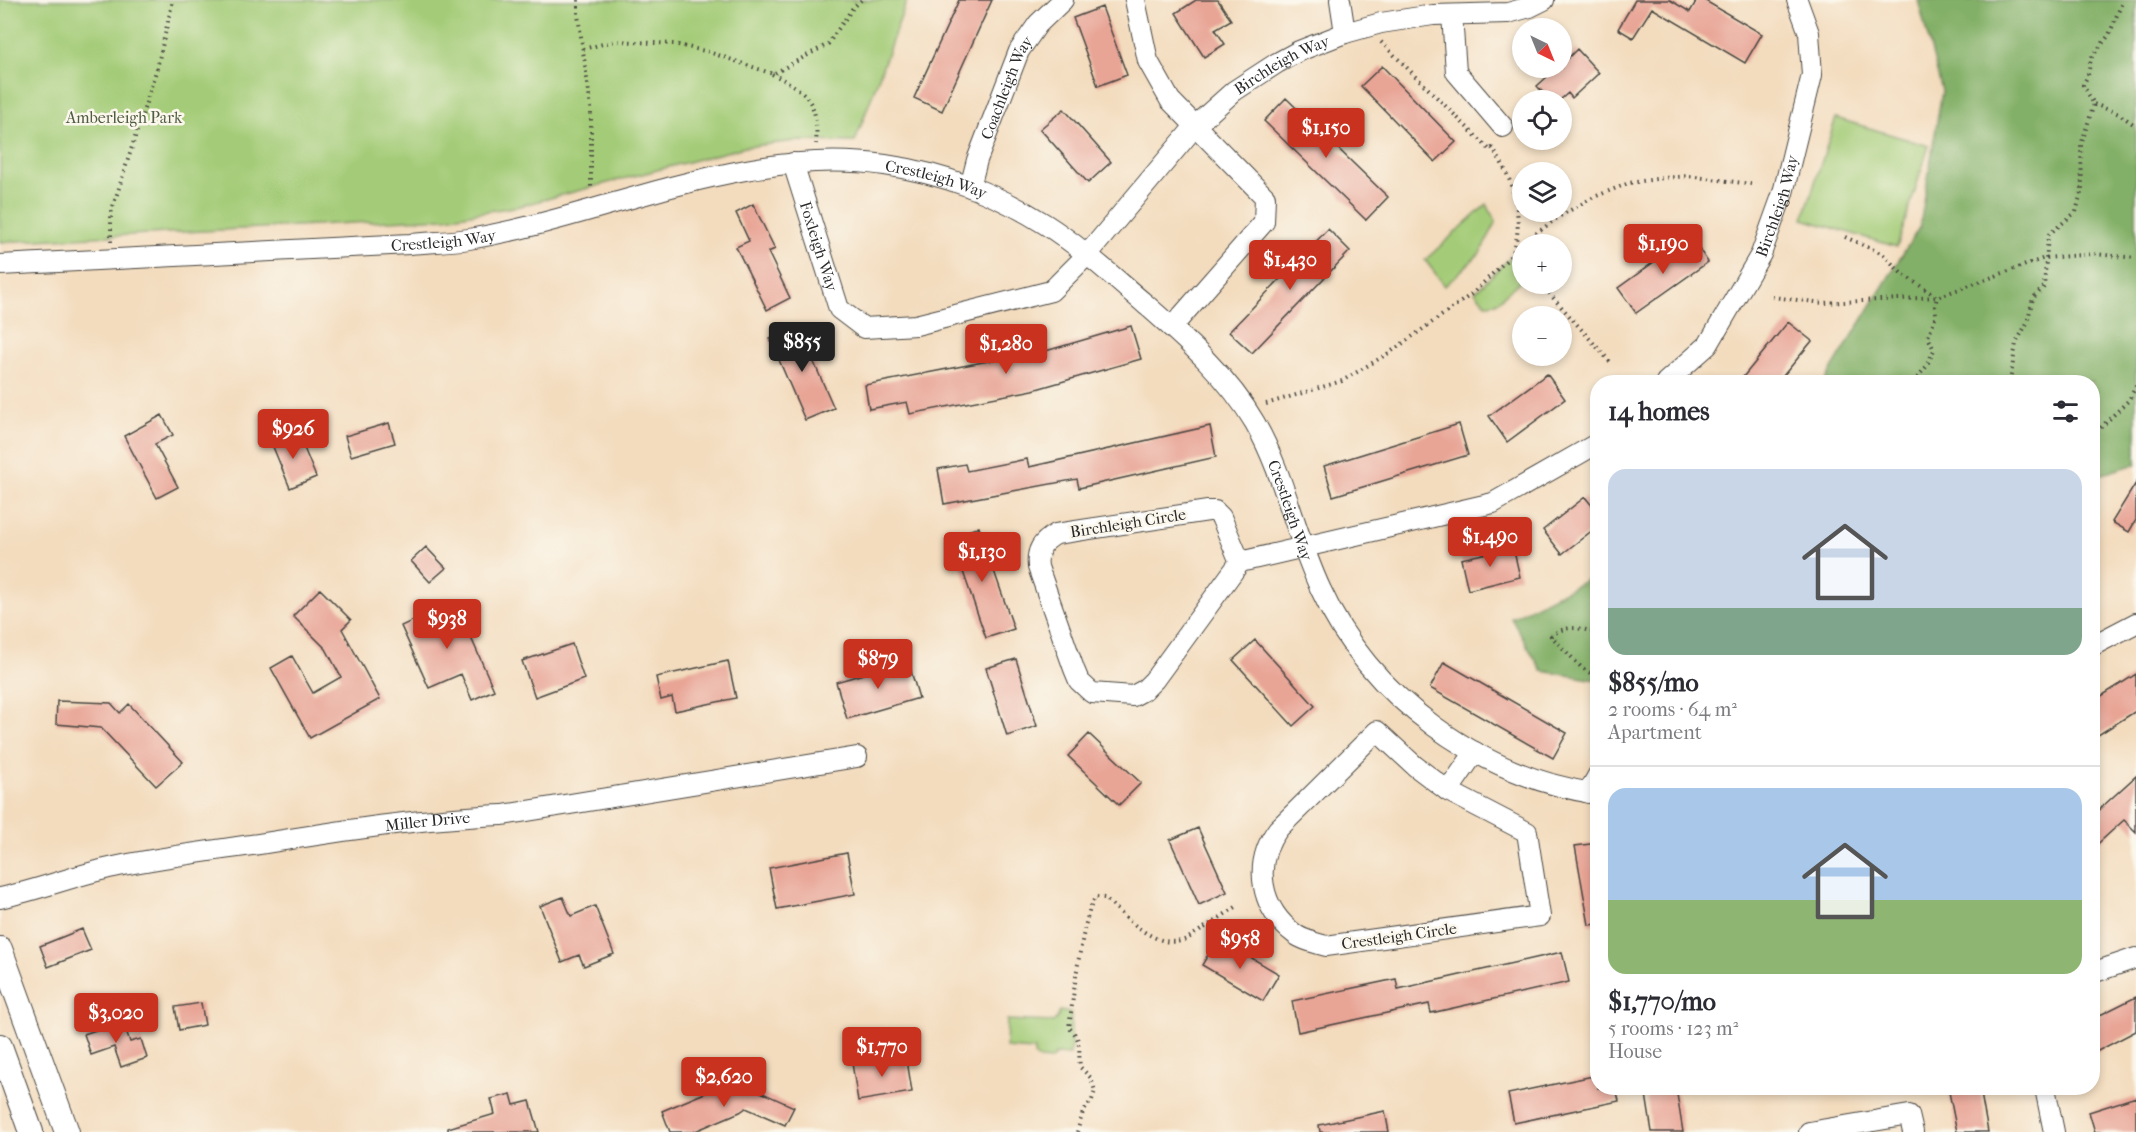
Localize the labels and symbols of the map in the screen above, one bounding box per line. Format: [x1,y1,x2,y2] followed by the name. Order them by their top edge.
[1512,18,1572,78] north arrow
[1230,31,1332,98] street label: Birchleigh Way
[976,32,1037,142] street label: Coachleigh Way
[65,108,183,127] park label: Amberleigh Park
[1277,108,1375,159] pin: $1,150
[1751,152,1802,259] street label: Birchleigh Way
[884,156,990,202] street label: Crestleigh Way
[796,199,842,294] street label: Foxleigh Way
[1614,224,1712,275] pin: $1,190
[390,225,498,254] street label: Crestleigh Way
[1241,240,1339,291] pin: $1,430
[766,322,838,373] pin: $855
[957,324,1055,375] pin: $1,280
[257,409,329,460] pin: $926
[1264,457,1317,563] street label: Crestleigh Way
[1069,504,1187,542] street label: Birchleigh Circle
[1441,517,1539,568] pin: $1,490
[933,532,1031,583] pin: $1,130
[411,599,483,650] pin: $938
[842,639,914,690] pin: $879
[384,807,471,835] street label: Miller Drive
[1340,918,1458,953] street label: Crestleigh Circle
[1204,919,1276,970] pin: $958
[67,993,165,1044] pin: $3,020
[833,1027,931,1078] pin: $1,770
[675,1057,773,1108] pin: $2,620

